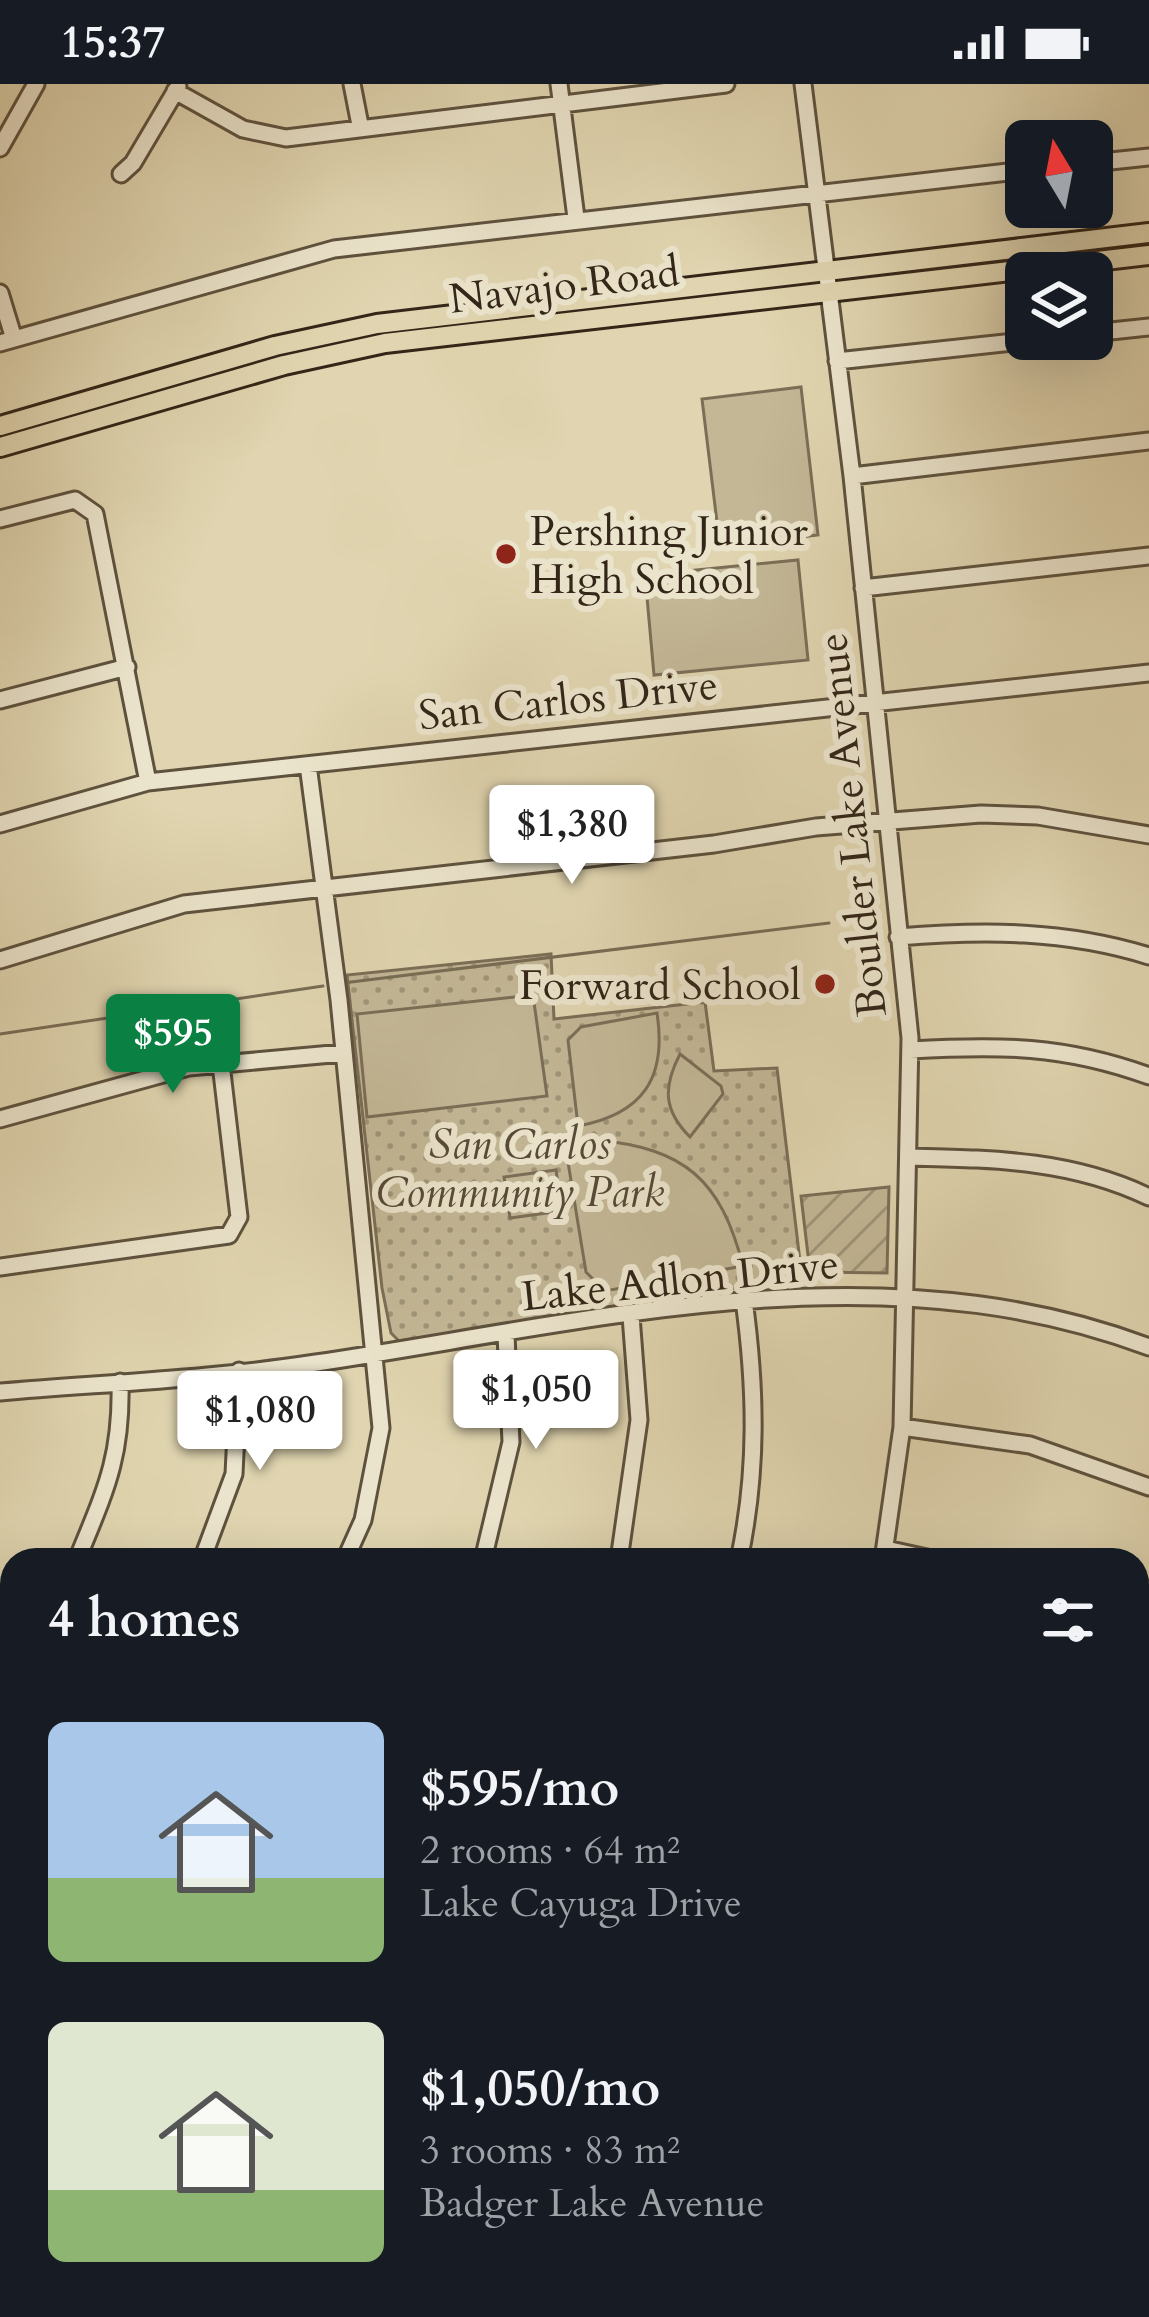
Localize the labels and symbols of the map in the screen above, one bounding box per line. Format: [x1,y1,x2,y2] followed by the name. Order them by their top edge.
[1005,120,1113,228] north arrow
[446,243,683,328] street label: Navajo Road
[530,503,808,608] place label: Pershing Junior High School
[493,541,519,567] marker: Pershing Junior High School
[804,630,901,1020] street label: Boulder Lake Avenue
[416,656,720,745] street label: San Carlos Drive
[474,785,670,887] pin: $1,380
[519,957,801,1014] place label: Forward School
[812,971,838,997] marker: Forward School
[102,994,244,1096] pin: $595
[376,1116,664,1221] park label: San Carlos Community Park
[519,1235,842,1325] street label: Lake Adlon Drive
[438,1350,634,1452] pin: $1,050
[162,1371,358,1473] pin: $1,080

